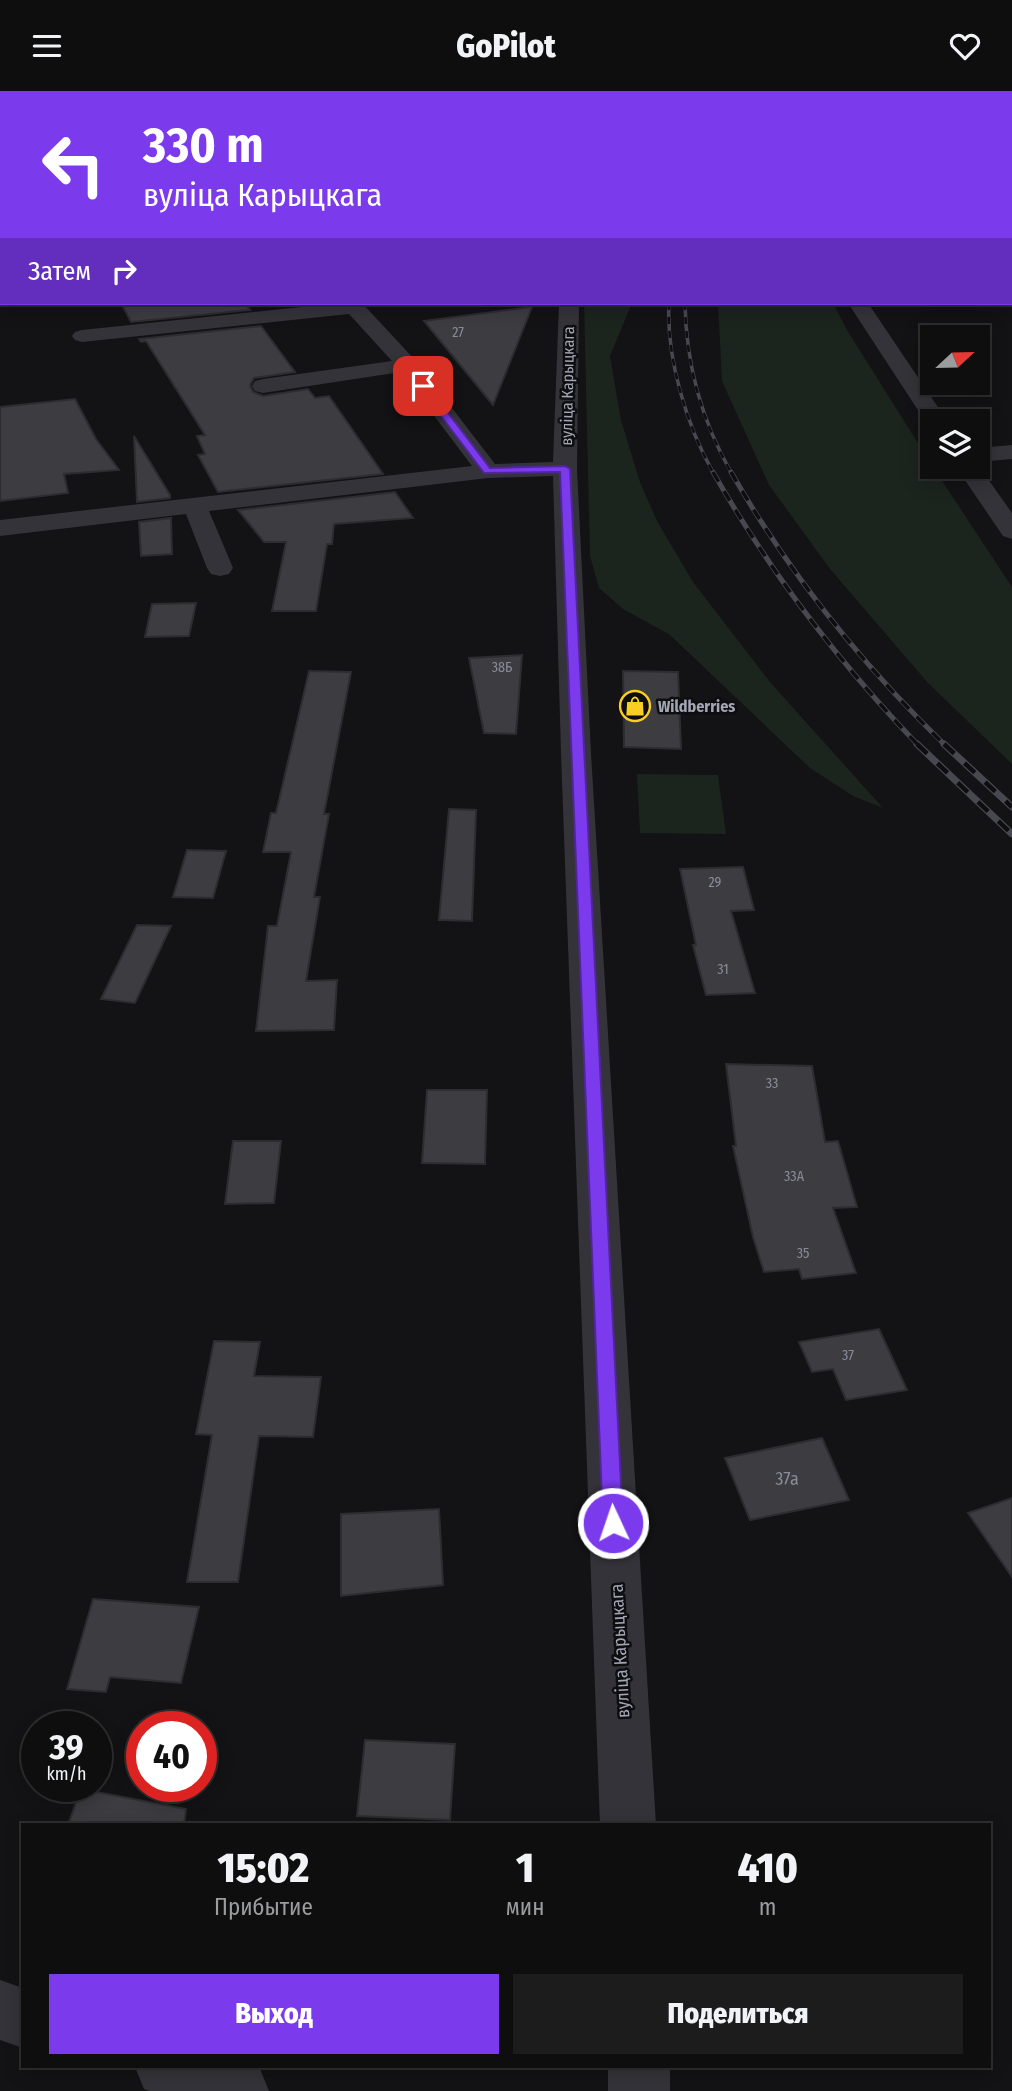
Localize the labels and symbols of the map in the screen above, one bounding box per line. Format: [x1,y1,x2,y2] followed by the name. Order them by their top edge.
[452,324,464,341] house number: 27
[920,325,990,395] north arrow
[557,326,578,446] street label: вуліца Карыцкага
[393,356,453,416] pin
[492,659,512,676] house number: 38Б
[618,689,652,723] shop icon: Wildberries
[658,697,735,716] place label: Wildberries
[709,874,722,891] house number: 29
[717,961,729,978] house number: 31
[766,1075,778,1092] house number: 33
[784,1168,805,1185] house number: 33А
[797,1245,809,1262] house number: 35
[842,1347,854,1364] house number: 37
[775,1468,799,1490] house number: 37а
[576,1486,650,1560] position arrow
[605,1583,635,1719] street label: вуліца Карыцкага
[126,1711,217,1802] speed limit sign: 40

